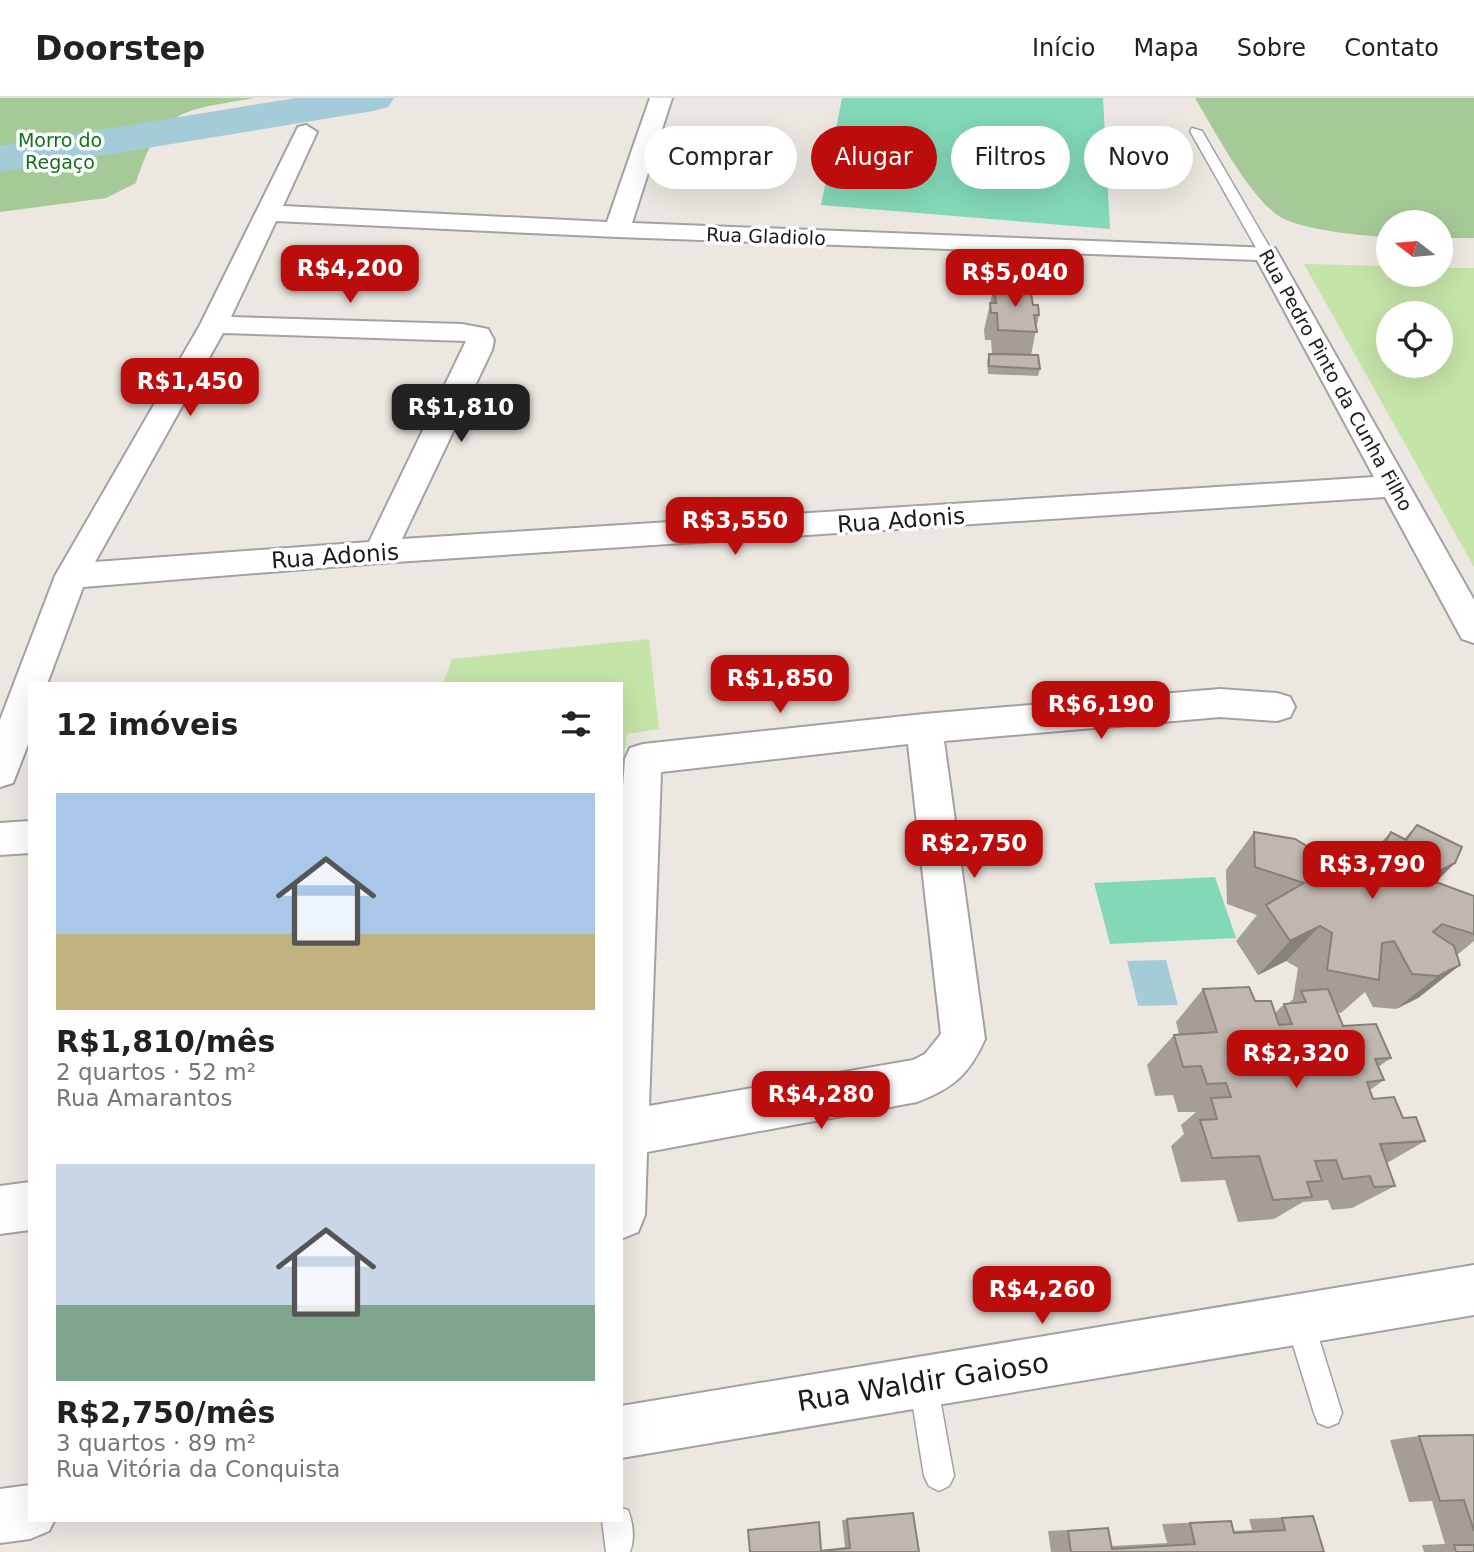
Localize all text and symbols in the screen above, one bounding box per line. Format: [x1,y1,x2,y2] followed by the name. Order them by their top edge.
[35,29,205,68] text: Doorstep
[1032,34,1096,62] text: Início
[1134,34,1199,62] text: Mapa
[1237,34,1306,62] text: Sobre
[1344,34,1439,62] text: Contato
[644,126,797,189] chip: Comprar
[811,126,937,189] chip: Alugar
[951,126,1070,189] chip: Filtros
[1084,126,1193,189] chip: Novo
[18,129,102,173] park label: Morro do Regaço
[1376,210,1452,287] north arrow
[1376,210,1453,378] map controls
[706,223,826,249] street label: Rua Gladiolo
[1255,245,1417,515] street label: Rua Pedro Pinto da Cunha Filho
[285,246,415,305] pin: R$4,200
[950,250,1080,309] pin: R$5,040
[297,255,403,281] text: R$4,200
[962,259,1068,285] text: R$5,040
[1376,301,1453,378] button: locate
[125,358,255,418] pin: R$1,450
[137,368,243,394] text: R$1,450
[396,384,526,444] pin: R$1,810
[408,394,514,420] text: R$1,810
[670,498,800,557] pin: R$3,550
[836,503,966,537] street label: Rua Adonis
[682,507,788,533] text: R$3,550
[270,539,400,573] street label: Rua Adonis
[715,656,845,715] pin: R$1,850
[727,665,833,691] text: R$1,850
[1036,682,1166,741] pin: R$6,190
[1048,691,1154,717] text: R$6,190
[557,705,595,743] icon: filters
[56,707,238,742] text: 12 imóveis
[909,820,1039,880] pin: R$2,750
[921,830,1027,856] text: R$2,750
[263,838,389,964] icon: home
[1307,842,1437,901] pin: R$3,790
[1319,851,1425,877] text: R$3,790
[56,1024,275,1059] text: R$1,810/mês
[1231,1030,1361,1090] pin: R$2,320
[1243,1040,1349,1066] text: R$2,320
[56,1059,256,1085] text: 2 quartos · 52 m²
[756,1072,886,1131] pin: R$4,280
[768,1081,874,1107] text: R$4,280
[56,1085,232,1111] text: Rua Amarantos
[263,1209,389,1335] icon: home
[977,1266,1107,1326] pin: R$4,260
[989,1276,1095,1302] text: R$4,260
[795,1346,1051,1418] street label: Rua Waldir Gaioso
[56,1395,275,1430] text: R$2,750/mês
[56,1430,256,1456] text: 3 quartos · 89 m²
[56,1456,340,1482] text: Rua Vitória da Conquista

